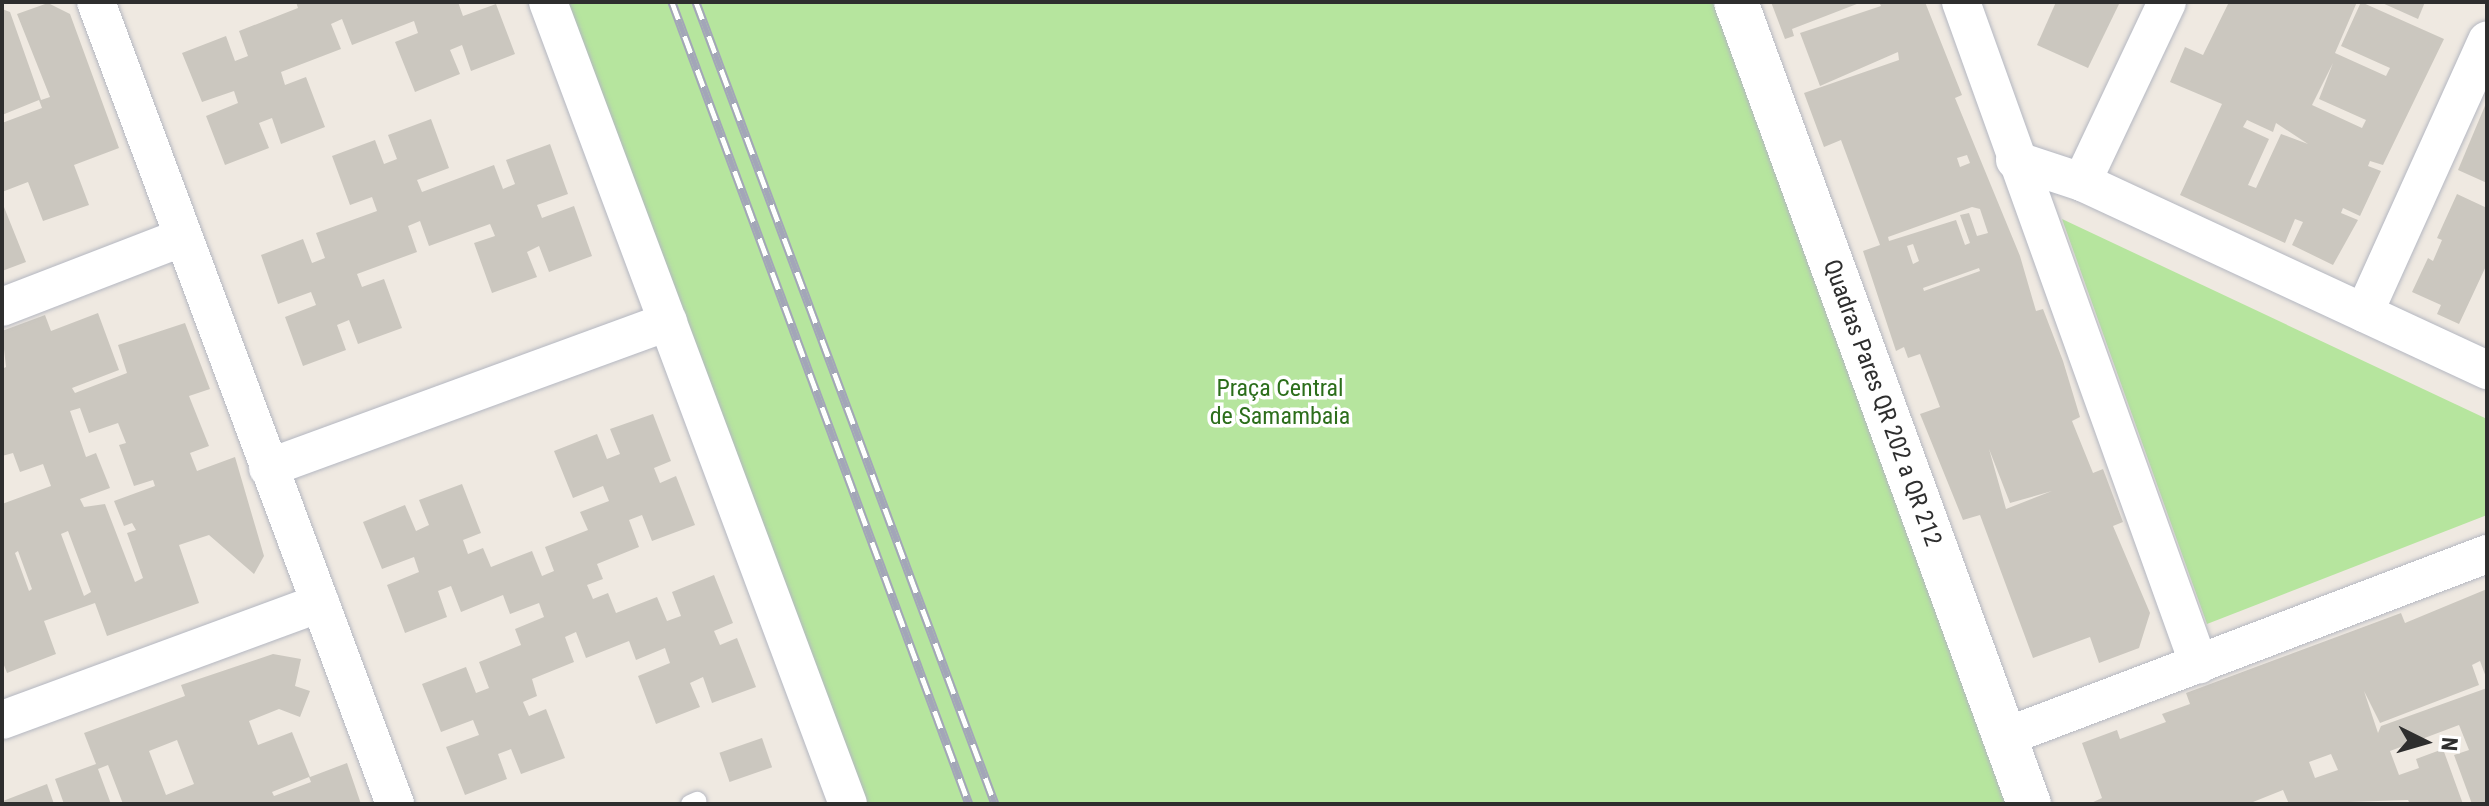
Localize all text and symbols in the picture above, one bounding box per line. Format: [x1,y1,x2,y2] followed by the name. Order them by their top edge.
[1817,256,1947,550] street label: Quadras Pares QR 202 a QR 212
[1210,375,1350,431] park label: Praça Central de Samambaia
[2385,702,2465,782] north arrow
[2436,736,2462,752] text: N

